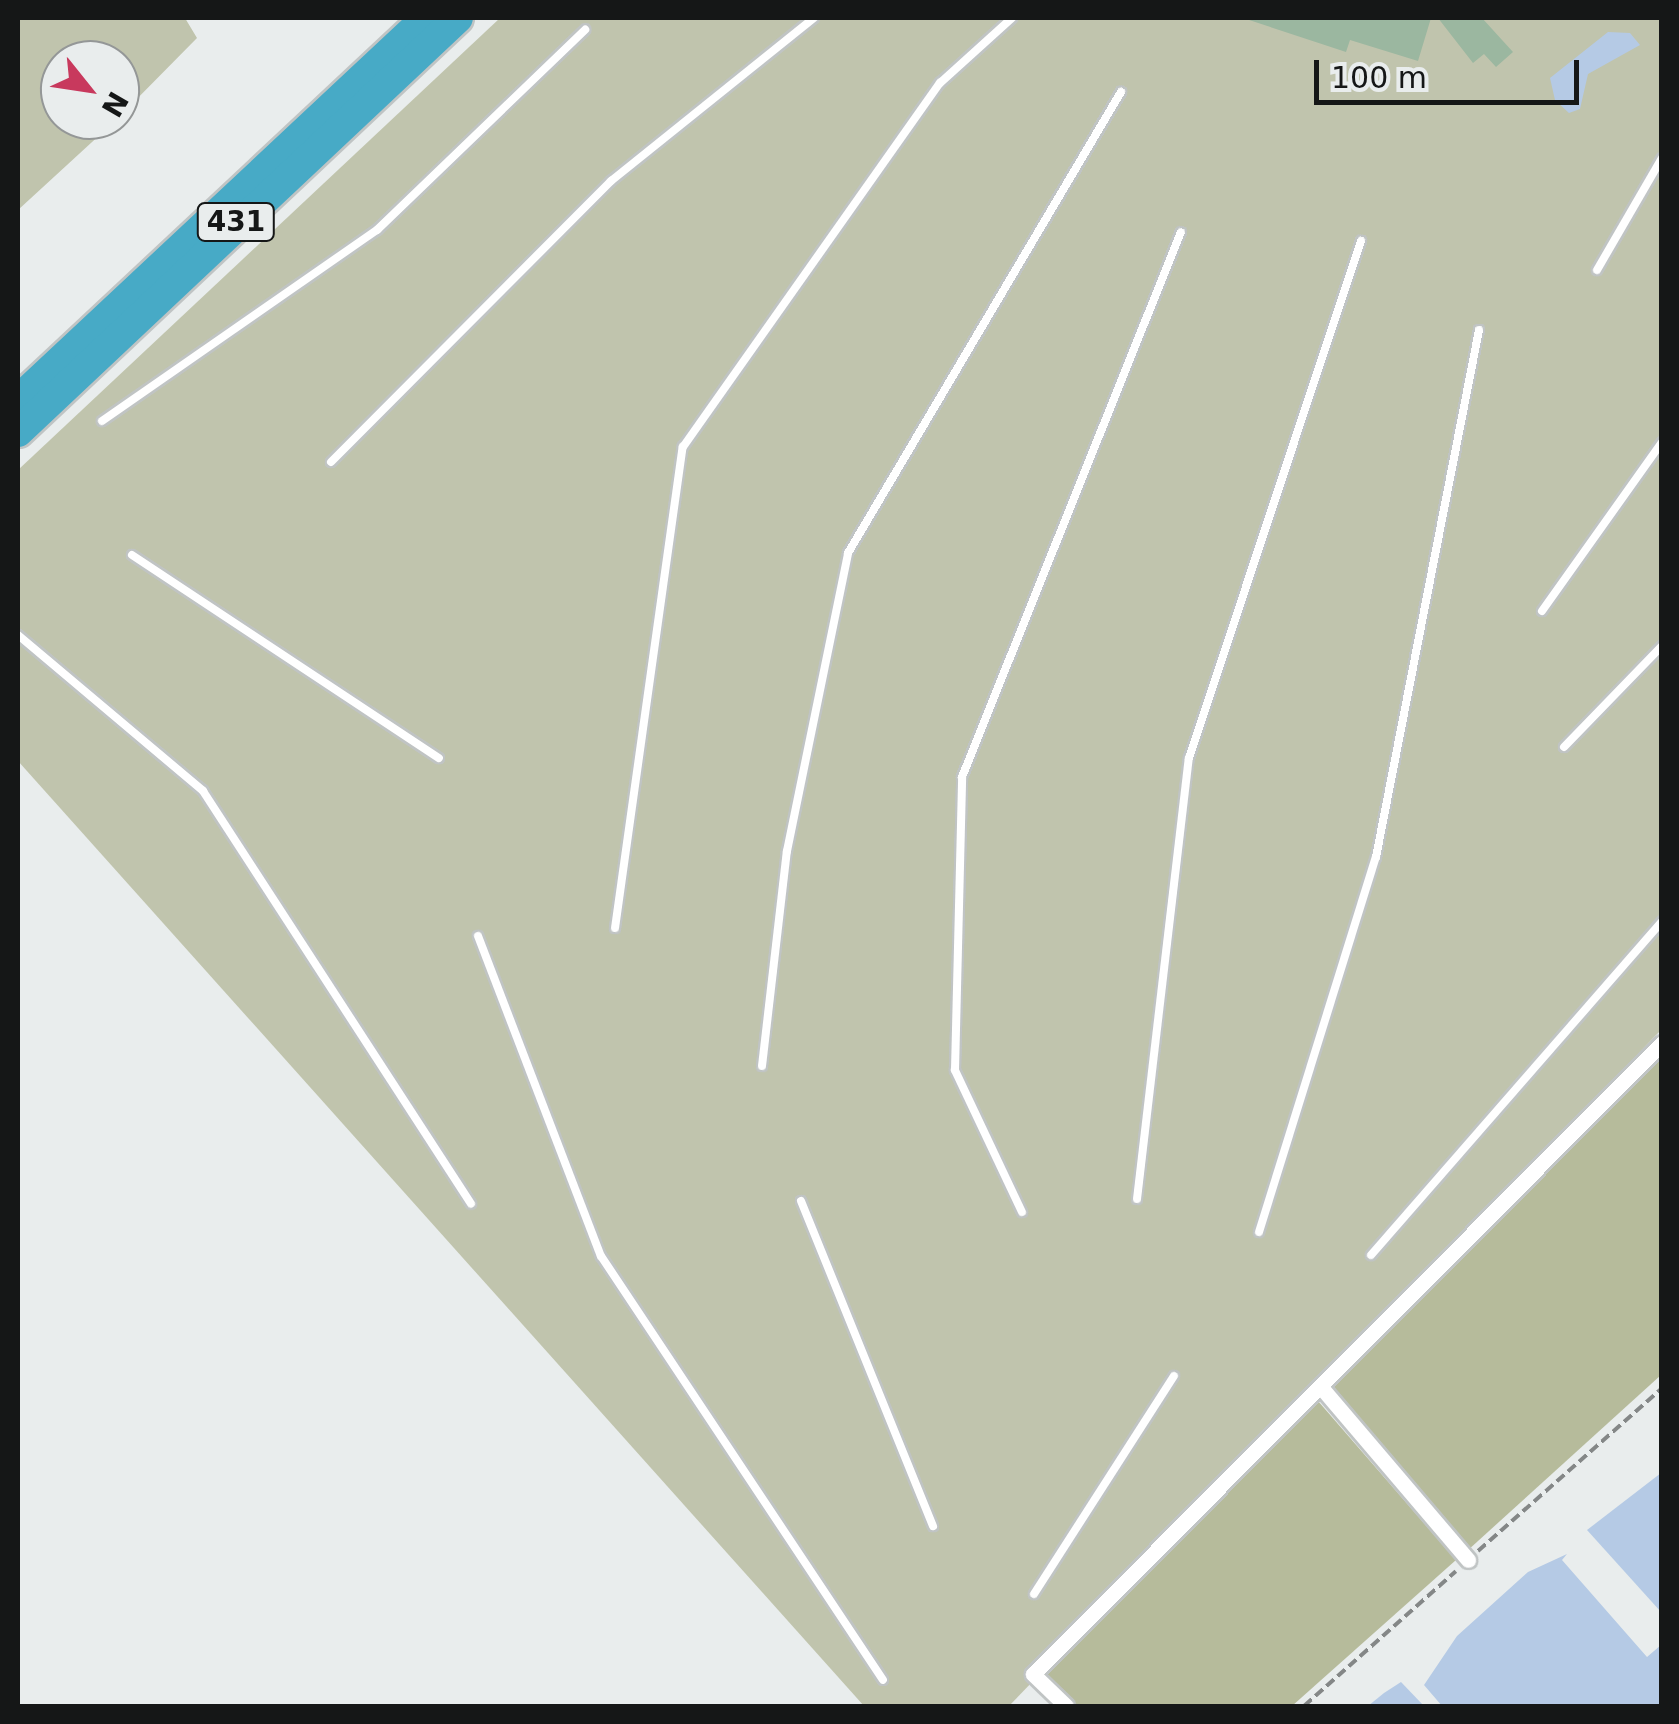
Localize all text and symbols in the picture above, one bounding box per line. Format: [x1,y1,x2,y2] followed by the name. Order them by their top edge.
[40,40,140,140] north arrow
[1319,40,1584,102] scale bar
[1331,60,1427,95] text: 100 m
[95,86,135,123] text: N
[196,199,276,245] road number: 431

